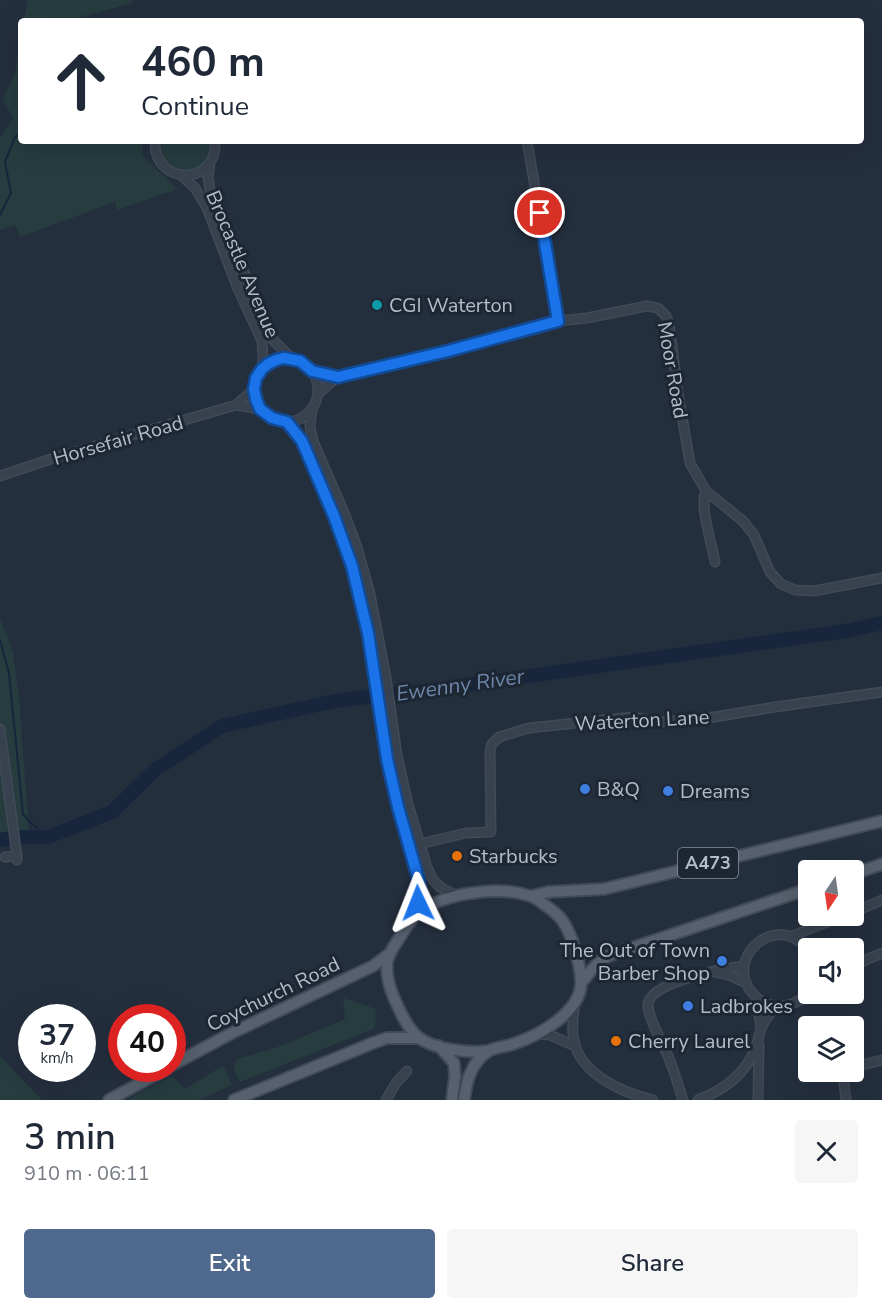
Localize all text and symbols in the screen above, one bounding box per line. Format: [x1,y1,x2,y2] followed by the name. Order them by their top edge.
[141,34,265,91] text: 460 m
[42,42,120,120] icon: ahead
[141,88,249,125] text: Continue
[199,186,286,342] street label: Brocastle Avenue
[514,187,565,238] pin
[523,196,556,229] icon: arrive
[389,292,513,319] place label: CGI Waterton
[370,298,384,312] marker: CGI Waterton
[651,319,694,421] street label: Moor Road
[50,409,186,472] street label: Horsefair Road
[394,662,526,708] water label: Ewenny River
[574,703,710,738] street label: Waterton Lane
[597,776,640,803] place label: B&Q
[680,778,750,805] place label: Dreams
[578,782,592,796] marker: B&Q
[661,784,675,798] marker: Dreams
[469,843,558,870] place label: Starbucks
[678,848,738,878] road number: A473
[450,849,464,863] marker: Starbucks
[798,860,864,926] north arrow
[798,860,864,1082] map controls
[386,871,450,935] position arrow
[560,937,710,987] place label: The Out of Town Barber Shop
[798,938,864,1004] button: sound
[202,951,344,1038] street label: Coychurch Road
[715,954,729,968] marker: The Out of Town Barber Shop
[700,993,793,1020] place label: Ladbrokes
[681,999,695,1013] marker: Ladbrokes
[108,1004,186,1082] speed limit sign: 40
[39,1015,75,1056] text: 37
[798,1016,864,1082] button: layers
[628,1028,750,1055] place label: Cherry Laurel
[609,1034,623,1048] marker: Cherry Laurel
[40,1048,74,1068] text: km/h
[24,1113,116,1162] text: 3 min
[795,1120,858,1183] button: close
[24,1160,150,1187] text: 910 m · 06:11
[24,1229,435,1298] button: Exit
[447,1229,858,1298] button: Share

